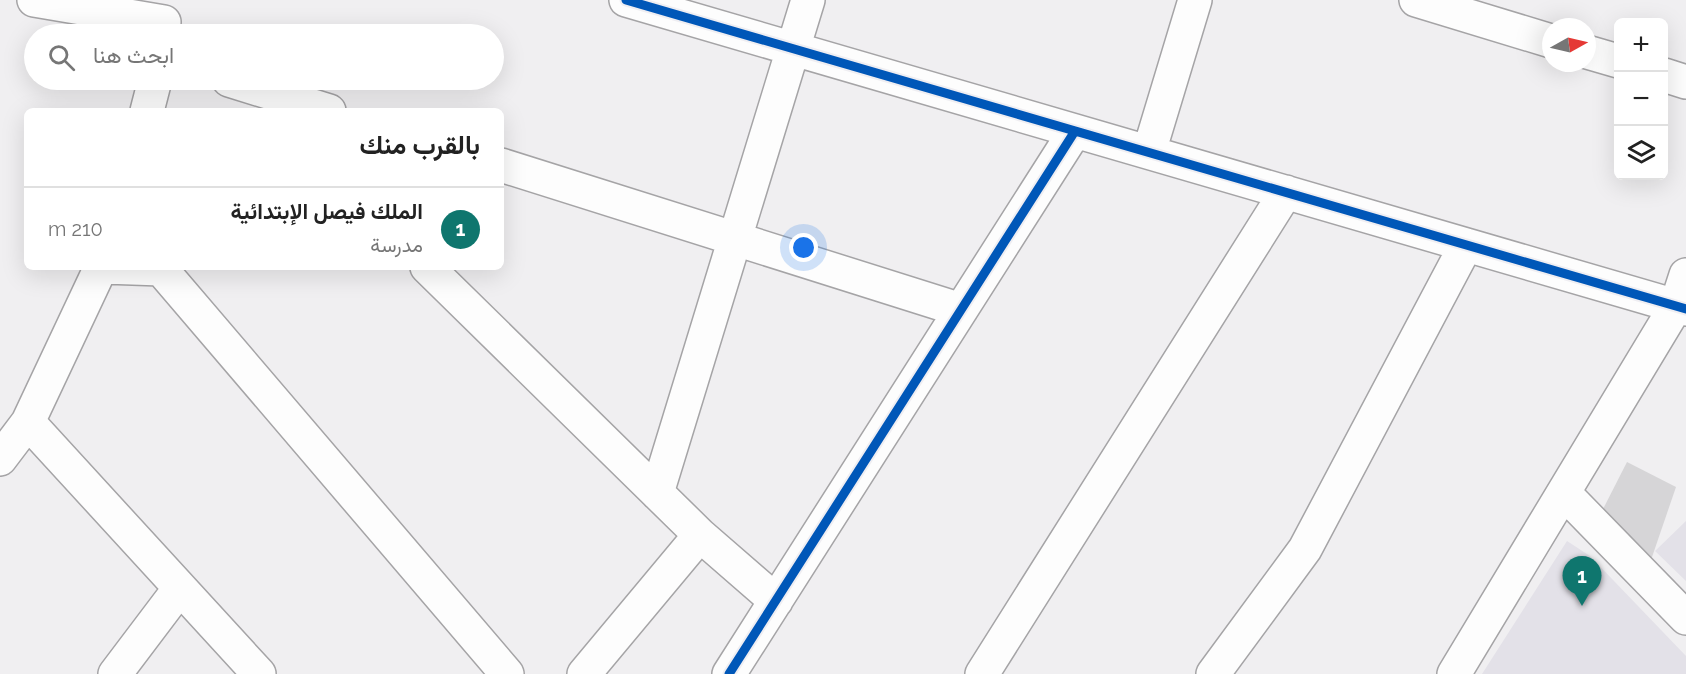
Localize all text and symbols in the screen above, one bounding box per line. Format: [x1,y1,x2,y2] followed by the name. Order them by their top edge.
[1542,18,1596,72] north arrow
[1614,18,1668,180] map controls
[1614,18,1668,72] button: +
[24,24,504,90] search box
[45,41,78,74] icon: search
[93,42,174,68] text: ابحث هنا
[1614,72,1668,126] button: −
[1614,126,1668,180] button: layers
[360,130,480,160] text: بالقرب منك
[231,198,423,224] text: الملك فيصل الإبتدائية
[48,217,103,241] text: 210 m
[456,217,465,241] text: 1
[370,233,423,257] text: مدرسة
[789,233,818,262] your location
[1562,556,1602,606] pin: 1

